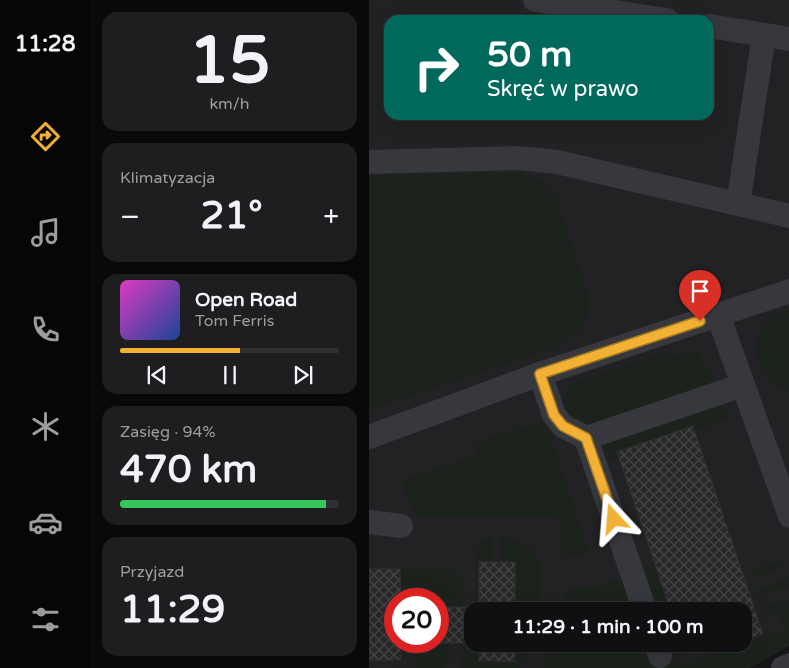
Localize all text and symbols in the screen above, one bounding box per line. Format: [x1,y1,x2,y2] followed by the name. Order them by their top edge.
[189,22,270,101] text: 15
[15,31,75,57] text: 11:28
[487,34,572,76] text: 50 m
[404,35,469,100] icon: right
[487,76,639,102] text: Skręć w prawo
[209,94,250,114] text: km/h
[28,119,63,154] icon: directions
[120,168,215,188] text: Klimatyzacja
[201,193,263,239] text: 21°
[120,200,140,234] text: −
[323,200,339,234] text: +
[28,215,63,250] icon: music
[679,270,721,321] pin
[686,277,714,305] icon: arrive
[195,289,297,311] text: Open Road
[195,311,274,331] text: Tom Ferris
[28,312,63,347] icon: phone
[143,361,171,389] icon: previous
[216,361,244,389] icon: pause
[289,361,317,389] icon: next
[28,409,63,444] icon: climate
[120,422,216,442] text: Zasięg · 94%
[120,447,257,493] text: 470 km
[587,492,639,544] position arrow
[28,505,63,540] icon: car
[120,562,184,582] text: Przyjazd
[120,587,225,633] text: 11:29
[384,588,449,653] speed limit sign: 20
[28,602,63,637] icon: filters
[512,616,704,638] text: 11:29 · 1 min · 100 m

